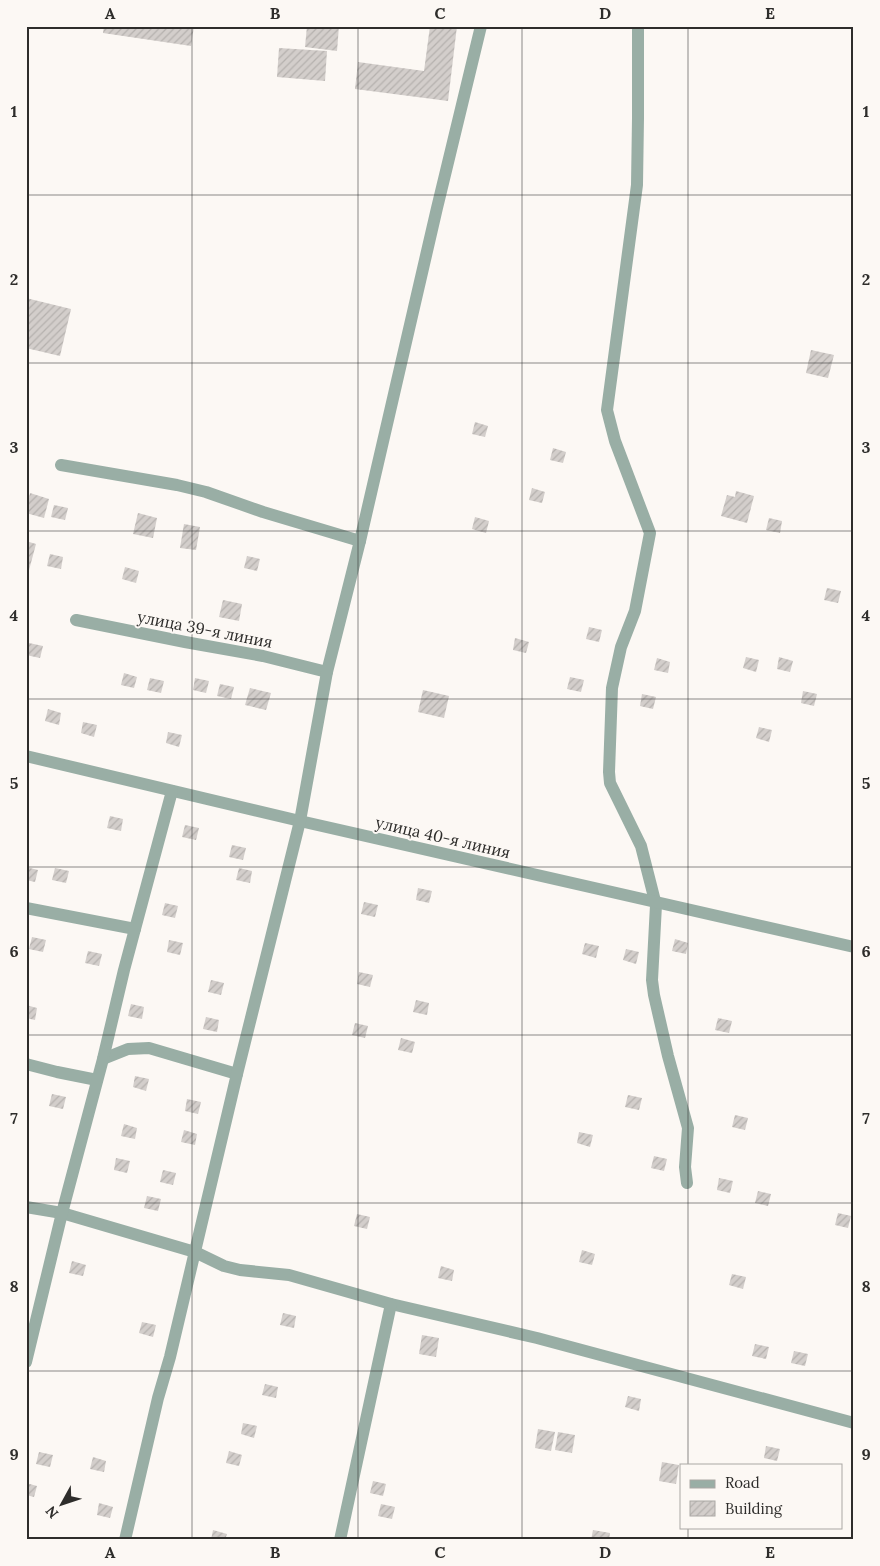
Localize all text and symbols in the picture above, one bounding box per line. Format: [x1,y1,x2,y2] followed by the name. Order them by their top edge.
[105,3,116,23] text: A
[270,3,281,23] text: B
[434,3,446,23] text: C
[599,3,611,23] text: D
[765,3,775,23] text: E
[11,101,17,121] text: 1
[863,101,869,121] text: 1
[10,269,18,289] text: 2
[862,269,870,289] text: 2
[10,437,19,457] text: 3
[862,437,871,457] text: 3
[10,605,19,625] text: 4
[862,605,871,625] text: 4
[136,606,274,652] street label: улица 39-я линия
[10,773,19,793] text: 5
[862,773,871,793] text: 5
[374,812,512,862] street label: улица 40-я линия
[9,941,19,961] text: 6
[861,941,871,961] text: 6
[10,1108,18,1128] text: 7
[862,1108,870,1128] text: 7
[9,1276,19,1296] text: 8
[861,1276,871,1296] text: 8
[9,1444,19,1464] text: 9
[861,1444,871,1464] text: 9
[680,1464,842,1528] legend
[725,1473,760,1492] text: Road
[38,1478,88,1528] north arrow
[725,1499,783,1518] text: Building
[42,1502,62,1522] text: N
[105,1542,116,1562] text: A
[270,1542,281,1562] text: B
[434,1542,446,1562] text: C
[599,1542,611,1562] text: D
[765,1542,775,1562] text: E

